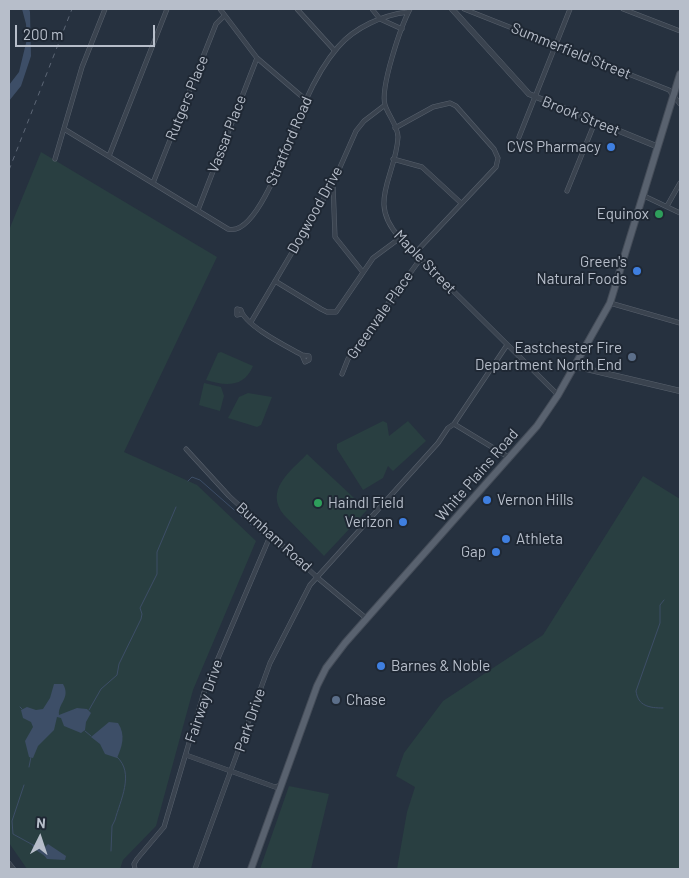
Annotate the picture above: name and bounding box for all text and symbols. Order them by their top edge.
scale bar [18,15,158,47]
street label: Summerfield Street [508,19,634,83]
text: 200 m [23,25,63,43]
street label: Rutgers Place [162,53,212,143]
street label: Brook Street [539,92,623,140]
street label: Vassar Place [204,93,250,175]
street label: Stratford Road [262,94,316,188]
place label: CVS Pharmacy [507,138,601,156]
marker: CVS Pharmacy [605,141,617,153]
street label: Dogwood Drive [284,163,346,257]
place label: Equinox [597,205,649,223]
marker: Equinox [653,208,665,220]
street label: Maple Street [390,226,460,298]
place label: Green's Natural Foods [537,253,627,288]
marker: Green's Natural Foods [631,265,643,277]
street label: Greenvale Place [343,268,417,362]
place label: Eastchester Fire Department North End [475,339,622,374]
marker: Eastchester Fire Department North End [626,351,638,363]
street label: White Plains Road [432,425,522,525]
place label: Vernon Hills [497,491,574,509]
place label: Haindl Field [328,494,404,512]
marker: Vernon Hills [481,494,493,506]
marker: Haindl Field [312,497,324,509]
street label: Burnham Road [233,498,315,576]
place label: Verizon [345,513,393,531]
marker: Verizon [397,516,409,528]
place label: Athleta [516,530,563,548]
marker: Athleta [500,533,512,545]
place label: Gap [461,543,486,561]
marker: Gap [490,546,502,558]
street label: Fairway Drive [181,657,227,745]
place label: Barnes & Noble [391,657,490,675]
marker: Barnes & Noble [375,660,387,672]
street label: Park Drive [231,686,269,754]
place label: Chase [346,691,386,709]
marker: Chase [330,694,342,706]
north arrow [15,813,65,863]
text: N [36,814,46,831]

